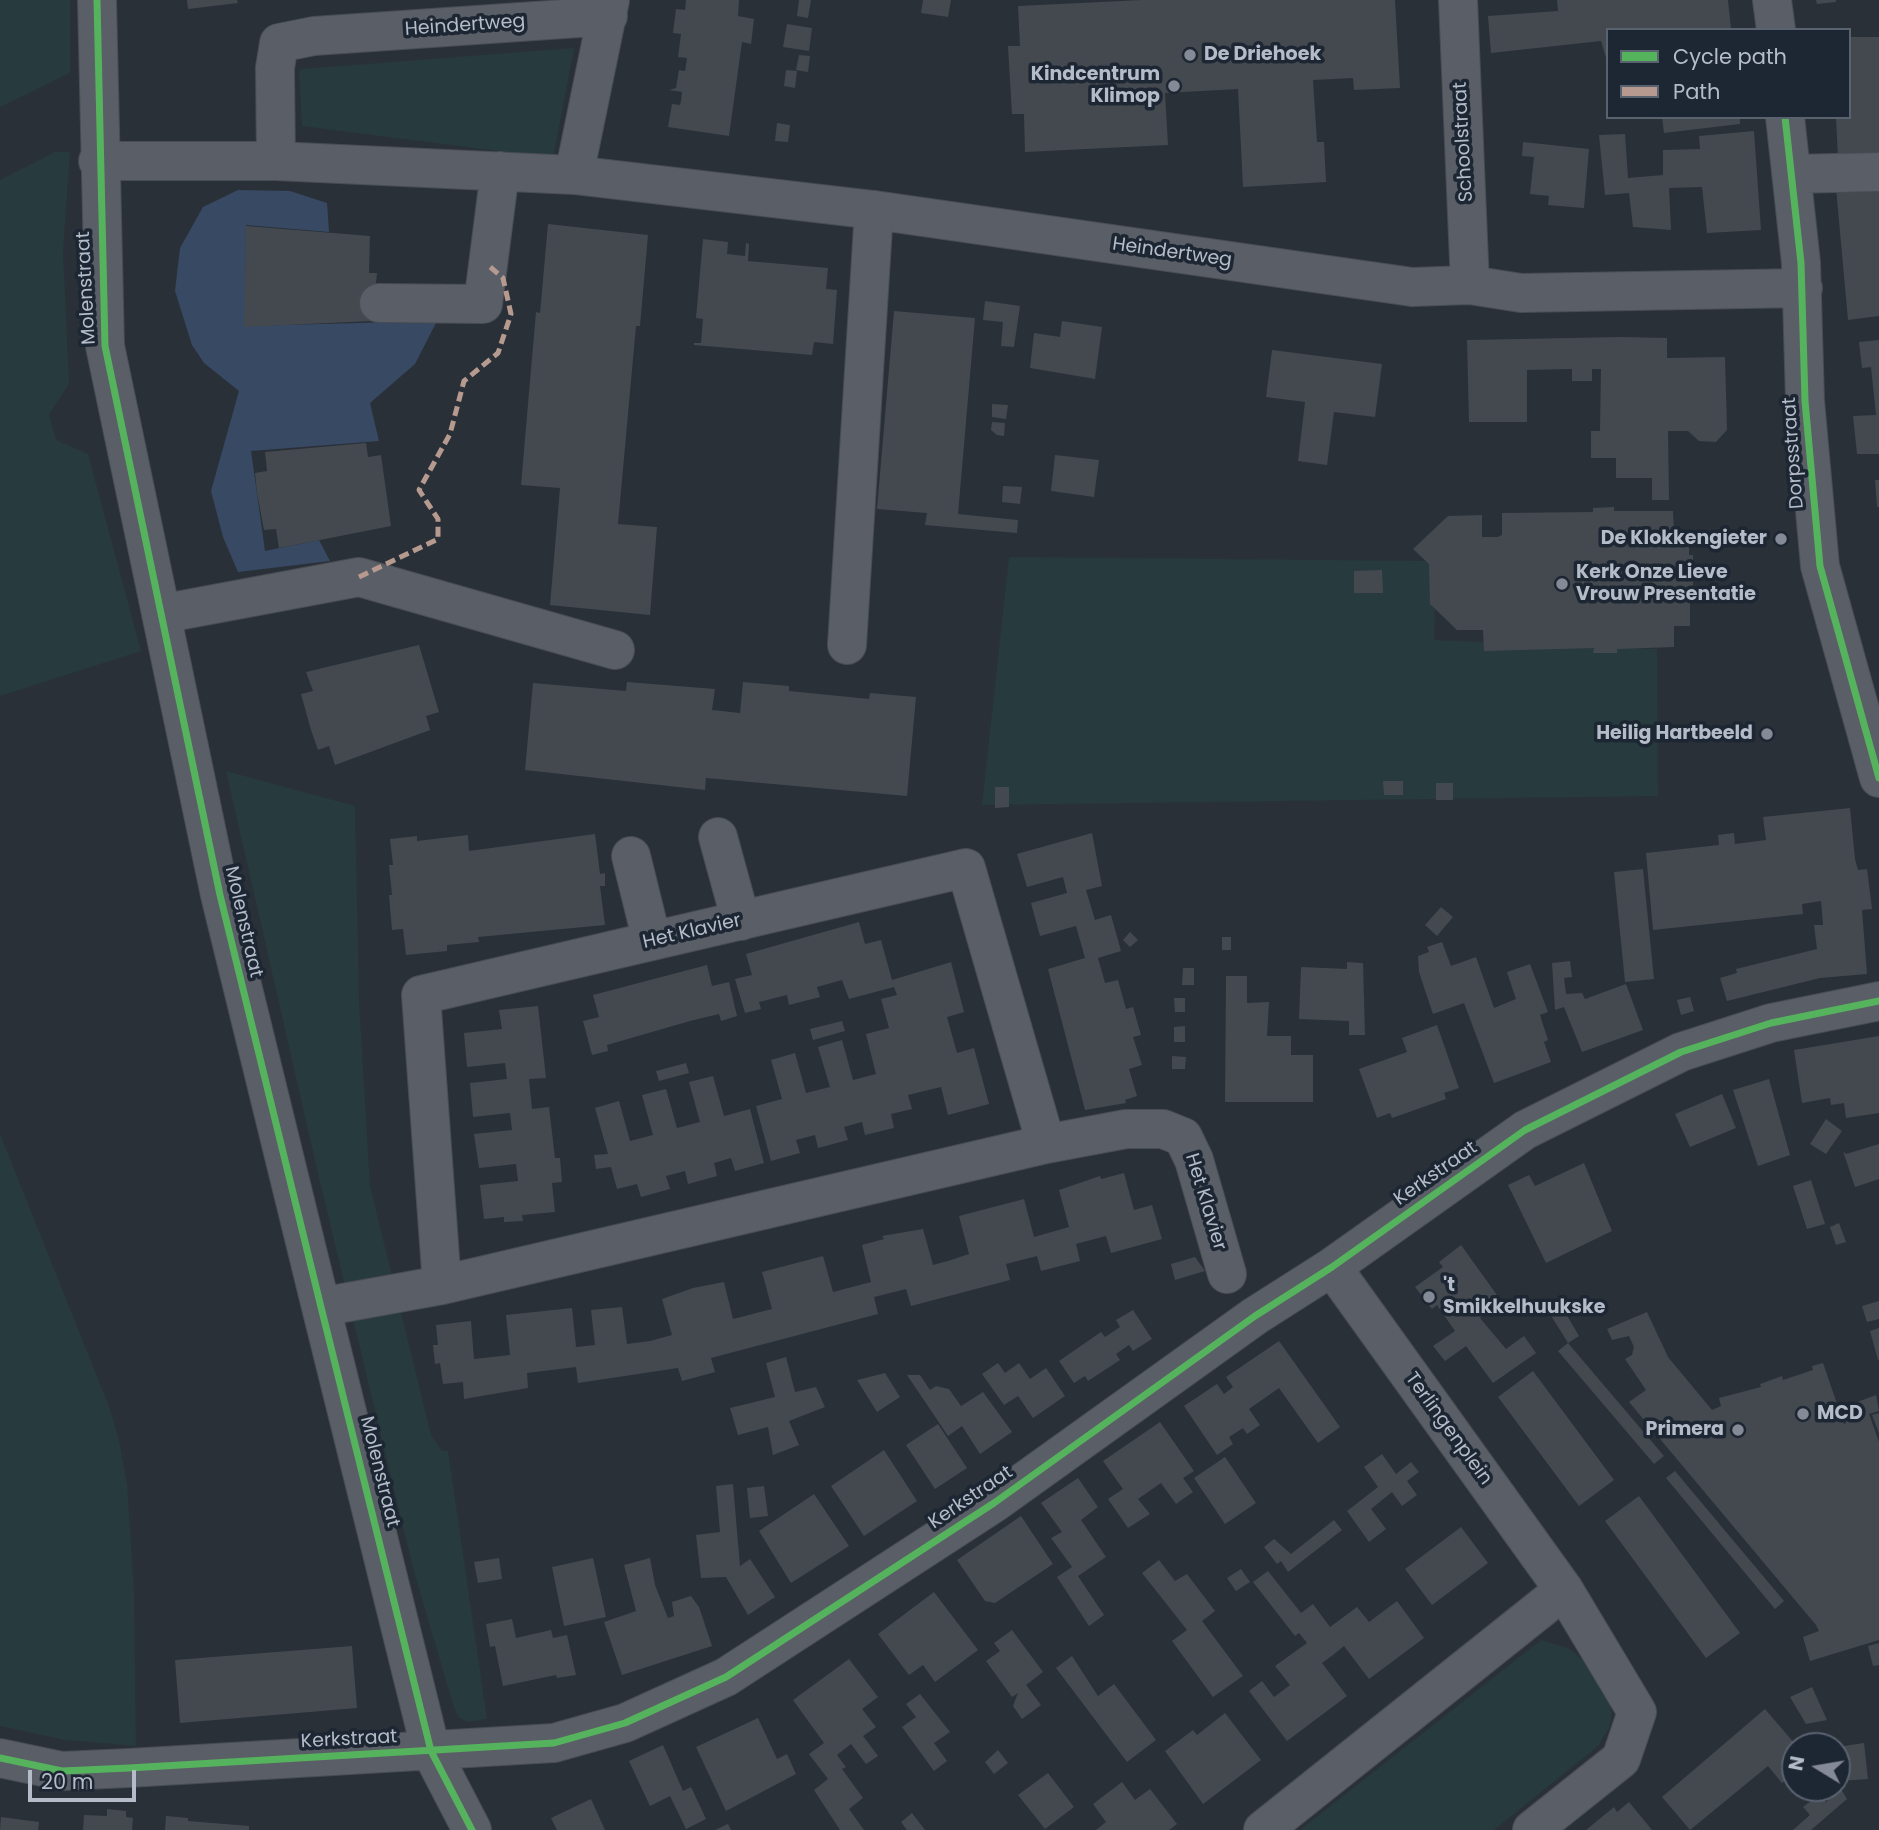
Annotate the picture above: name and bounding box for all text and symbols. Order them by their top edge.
street label: Heindertweg [404,10,526,42]
legend [1606,28,1851,119]
text: Cycle path [1673,42,1787,71]
place label: De Driehoek [1204,44,1321,66]
marker: De Driehoek [1182,47,1198,63]
place label: Kindcentrum Klimop [1031,64,1160,108]
text: Path [1673,77,1720,106]
marker: Kindcentrum Klimop [1166,78,1182,94]
street label: Schoolstraat [1449,81,1479,203]
street label: Molenstraat [73,231,101,345]
street label: Heindertweg [1111,233,1233,273]
street label: Dorpsstraat [1779,396,1809,510]
place label: De Klokkengieter [1601,528,1767,550]
marker: De Klokkengieter [1773,531,1789,547]
place label: Kerk Onze Lieve Vrouw Presentatie [1576,562,1756,606]
marker: Kerk Onze Lieve Vrouw Presentatie [1554,576,1570,592]
place label: Heilig Hartbeeld [1596,723,1753,745]
marker: Heilig Hartbeeld [1759,726,1775,742]
street label: Molenstraat [219,864,267,980]
street label: Het Klavier [641,910,743,954]
street label: Kerkstraat [1390,1137,1482,1211]
street label: Het Klavier [1179,1151,1231,1253]
place label: 't Smikkelhuukske [1443,1275,1605,1319]
marker: 't Smikkelhuukske [1421,1289,1437,1305]
street label: Terlingenplein [1400,1368,1496,1490]
place label: MCD [1817,1403,1863,1425]
marker: MCD [1795,1406,1811,1422]
street label: Molenstraat [354,1414,404,1530]
place label: Primera [1646,1419,1724,1441]
marker: Primera [1730,1422,1746,1438]
street label: Kerkstraat [925,1462,1017,1534]
street label: Kerkstraat [300,1726,398,1754]
north arrow [1781,1732,1851,1802]
text: N [1782,1754,1811,1773]
scale bar [32,1756,140,1800]
text: 20 m [41,1767,94,1796]

